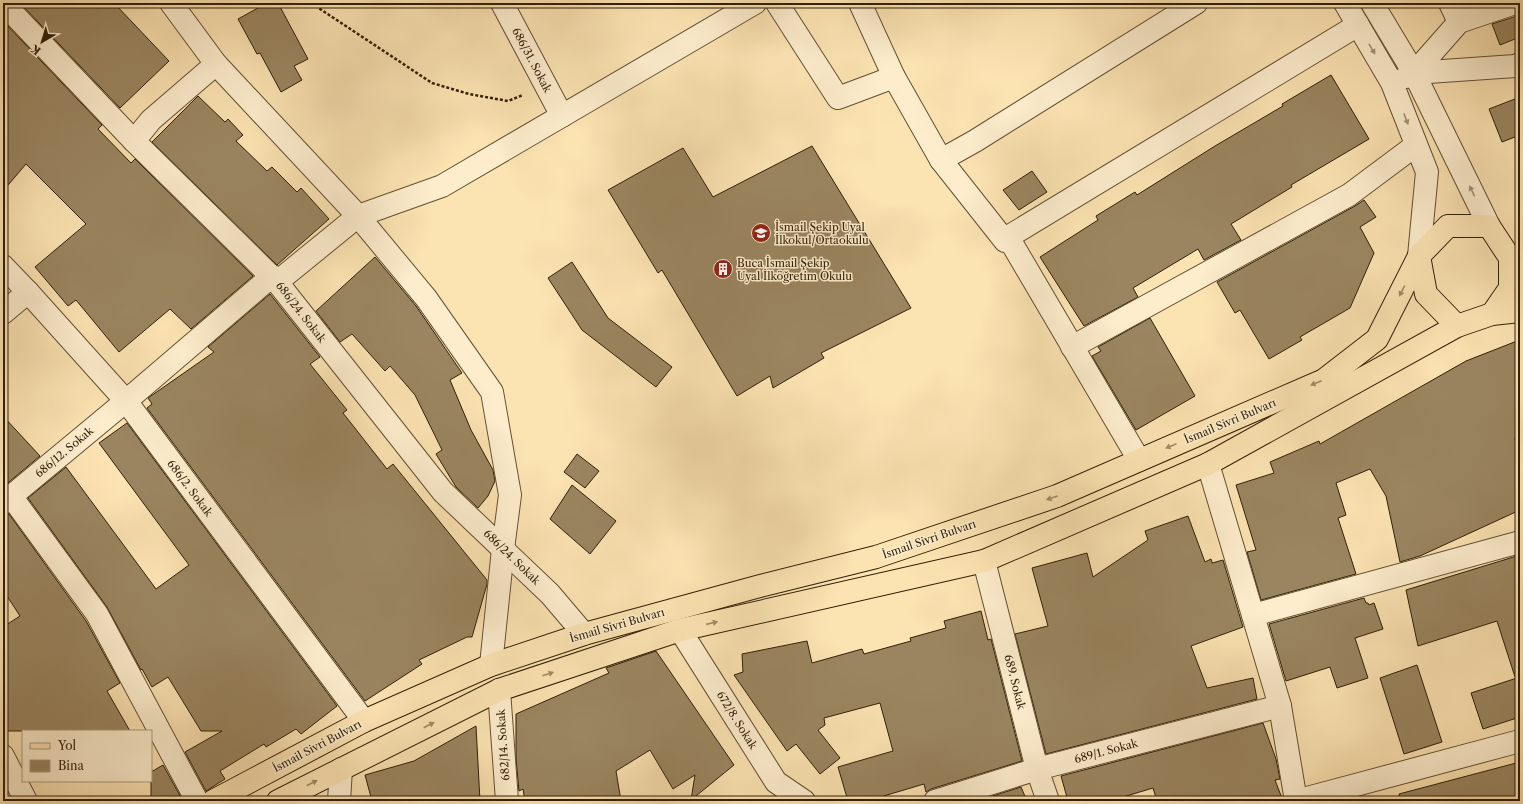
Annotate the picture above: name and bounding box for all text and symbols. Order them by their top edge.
north arrow [22,22,62,62]
street label: 686/31. Sokak [509,25,555,95]
text: K [27,41,44,58]
one-way arrow [1368,43,1375,55]
one-way arrow [1404,114,1410,126]
one-way arrow [1469,186,1475,197]
place label: İsmail Şekip Uyal İlkokul/Ortaokulu [775,219,869,247]
school or university icon: İsmail Şekip Uyal İlkokul/Ortaokulu [750,222,772,244]
place label: Buca İsmail Şekip Uyal İlköğretim Okulu [737,255,852,283]
building icon: Buca İsmail Şekip Uyal İlköğretim Okulu [712,258,734,280]
street label: 686/24. Sokak [273,279,330,346]
one-way arrow [1398,285,1405,296]
one-way arrow [1310,380,1322,387]
street label: İsmail Sivri Bulvarı [1182,394,1279,447]
street label: 686/12. Sokak [32,423,96,480]
one-way arrow [1165,443,1177,449]
street label: 686/2. Sokak [164,457,216,520]
one-way arrow [1045,495,1057,501]
street label: İsmail Sivri Bulvarı [880,515,978,562]
street label: 686/24. Sokak [481,526,544,588]
street label: İsmail Sivri Bulvarı [568,604,667,645]
one-way arrow [706,619,718,625]
street label: 689. Sokak [1001,653,1029,712]
one-way arrow [542,670,554,676]
street label: 672/8. Sokak [714,688,761,752]
street label: 682/14. Sokak [493,708,512,781]
street label: İsmail Sivri Bulvarı [270,716,364,775]
one-way arrow [423,722,434,728]
legend [22,730,152,782]
street label: 689/1. Sokak [1073,736,1140,766]
text: Yol [57,738,76,753]
text: Bina [58,758,85,773]
one-way arrow [307,780,318,786]

